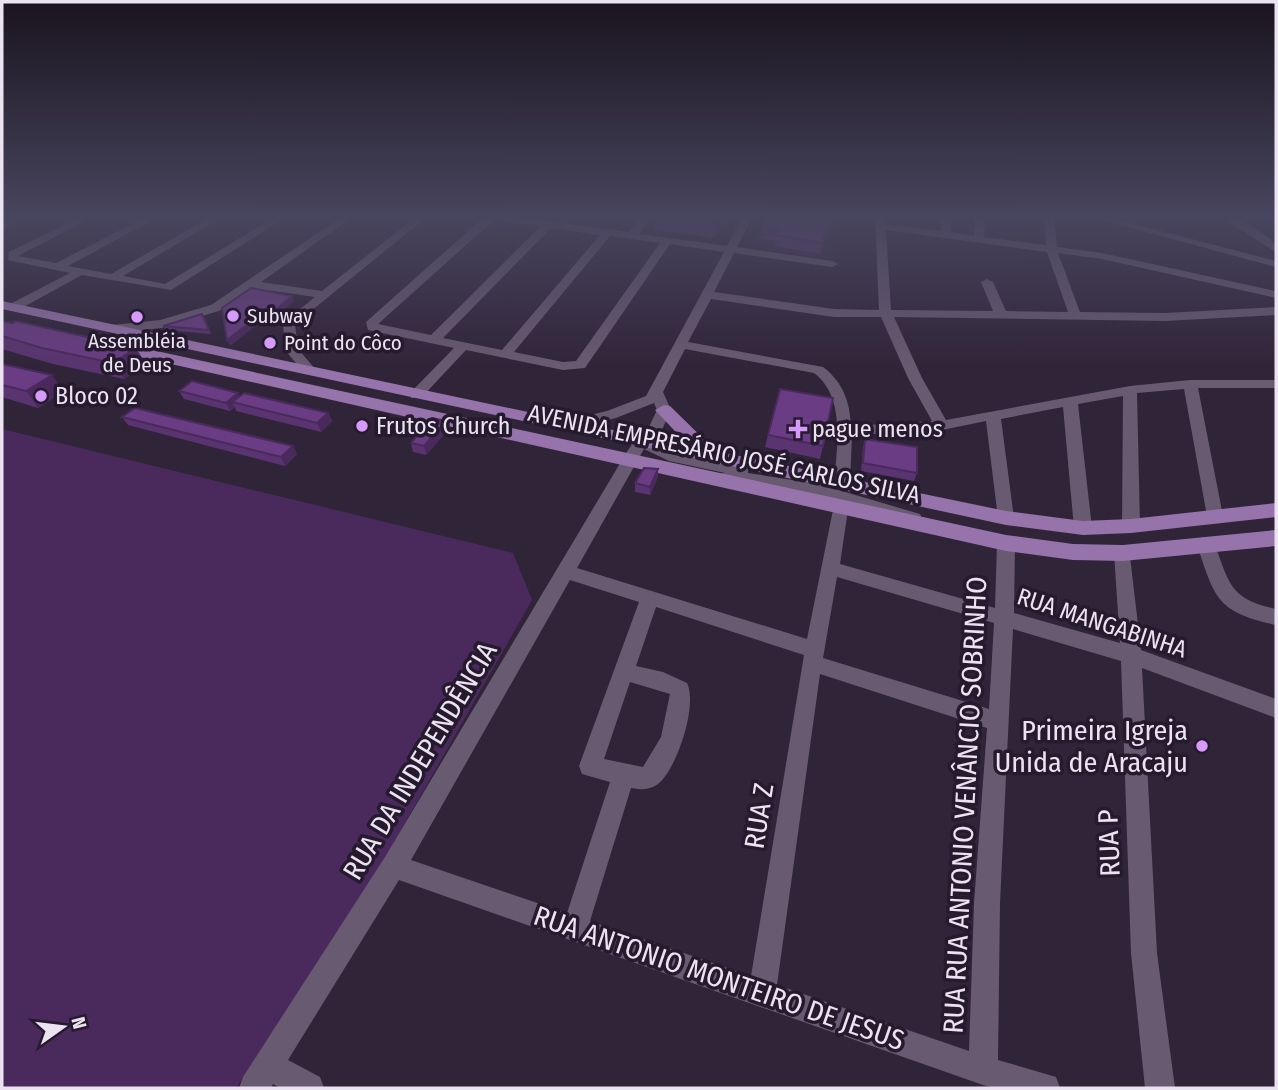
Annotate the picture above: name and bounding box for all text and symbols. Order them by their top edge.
place label: Subway [247,303,313,329]
marker: Subway [225,308,241,324]
marker: Assembléia de Deus [129,309,145,325]
place label: Assembléia de Deus [88,328,186,378]
place label: Point do Côco [284,330,402,356]
marker: Point do Côco [262,335,278,351]
place label: Bloco 02 [55,382,138,410]
marker: Bloco 02 [33,388,49,404]
street label: AVENIDA EMPRESÁRIO JOSÉ CARLOS SILVA [525,398,923,509]
place label: Frutos Church [376,412,510,440]
place label: pague menos [812,415,943,443]
marker: Frutos Church [354,418,370,434]
marker: pague menos [790,421,806,437]
street label: RUA RUA ANTONIO VENÂNCIO SOBRINHO [937,576,993,1034]
street label: RUA MANGABINHA [1014,582,1191,664]
street label: RUA DA INDEPENDÊNCIA [336,636,504,886]
place label: Primeira Igreja Unida de Aracaju [995,714,1188,779]
marker: Primeira Igreja Unida de Aracaju [1194,738,1210,754]
street label: RUA Z [738,781,780,851]
street label: RUA P [1091,809,1127,877]
street label: RUA ANTONIO MONTEIRO DE JESUS [529,899,909,1057]
north arrow [28,992,98,1062]
text: N [66,1015,92,1031]

